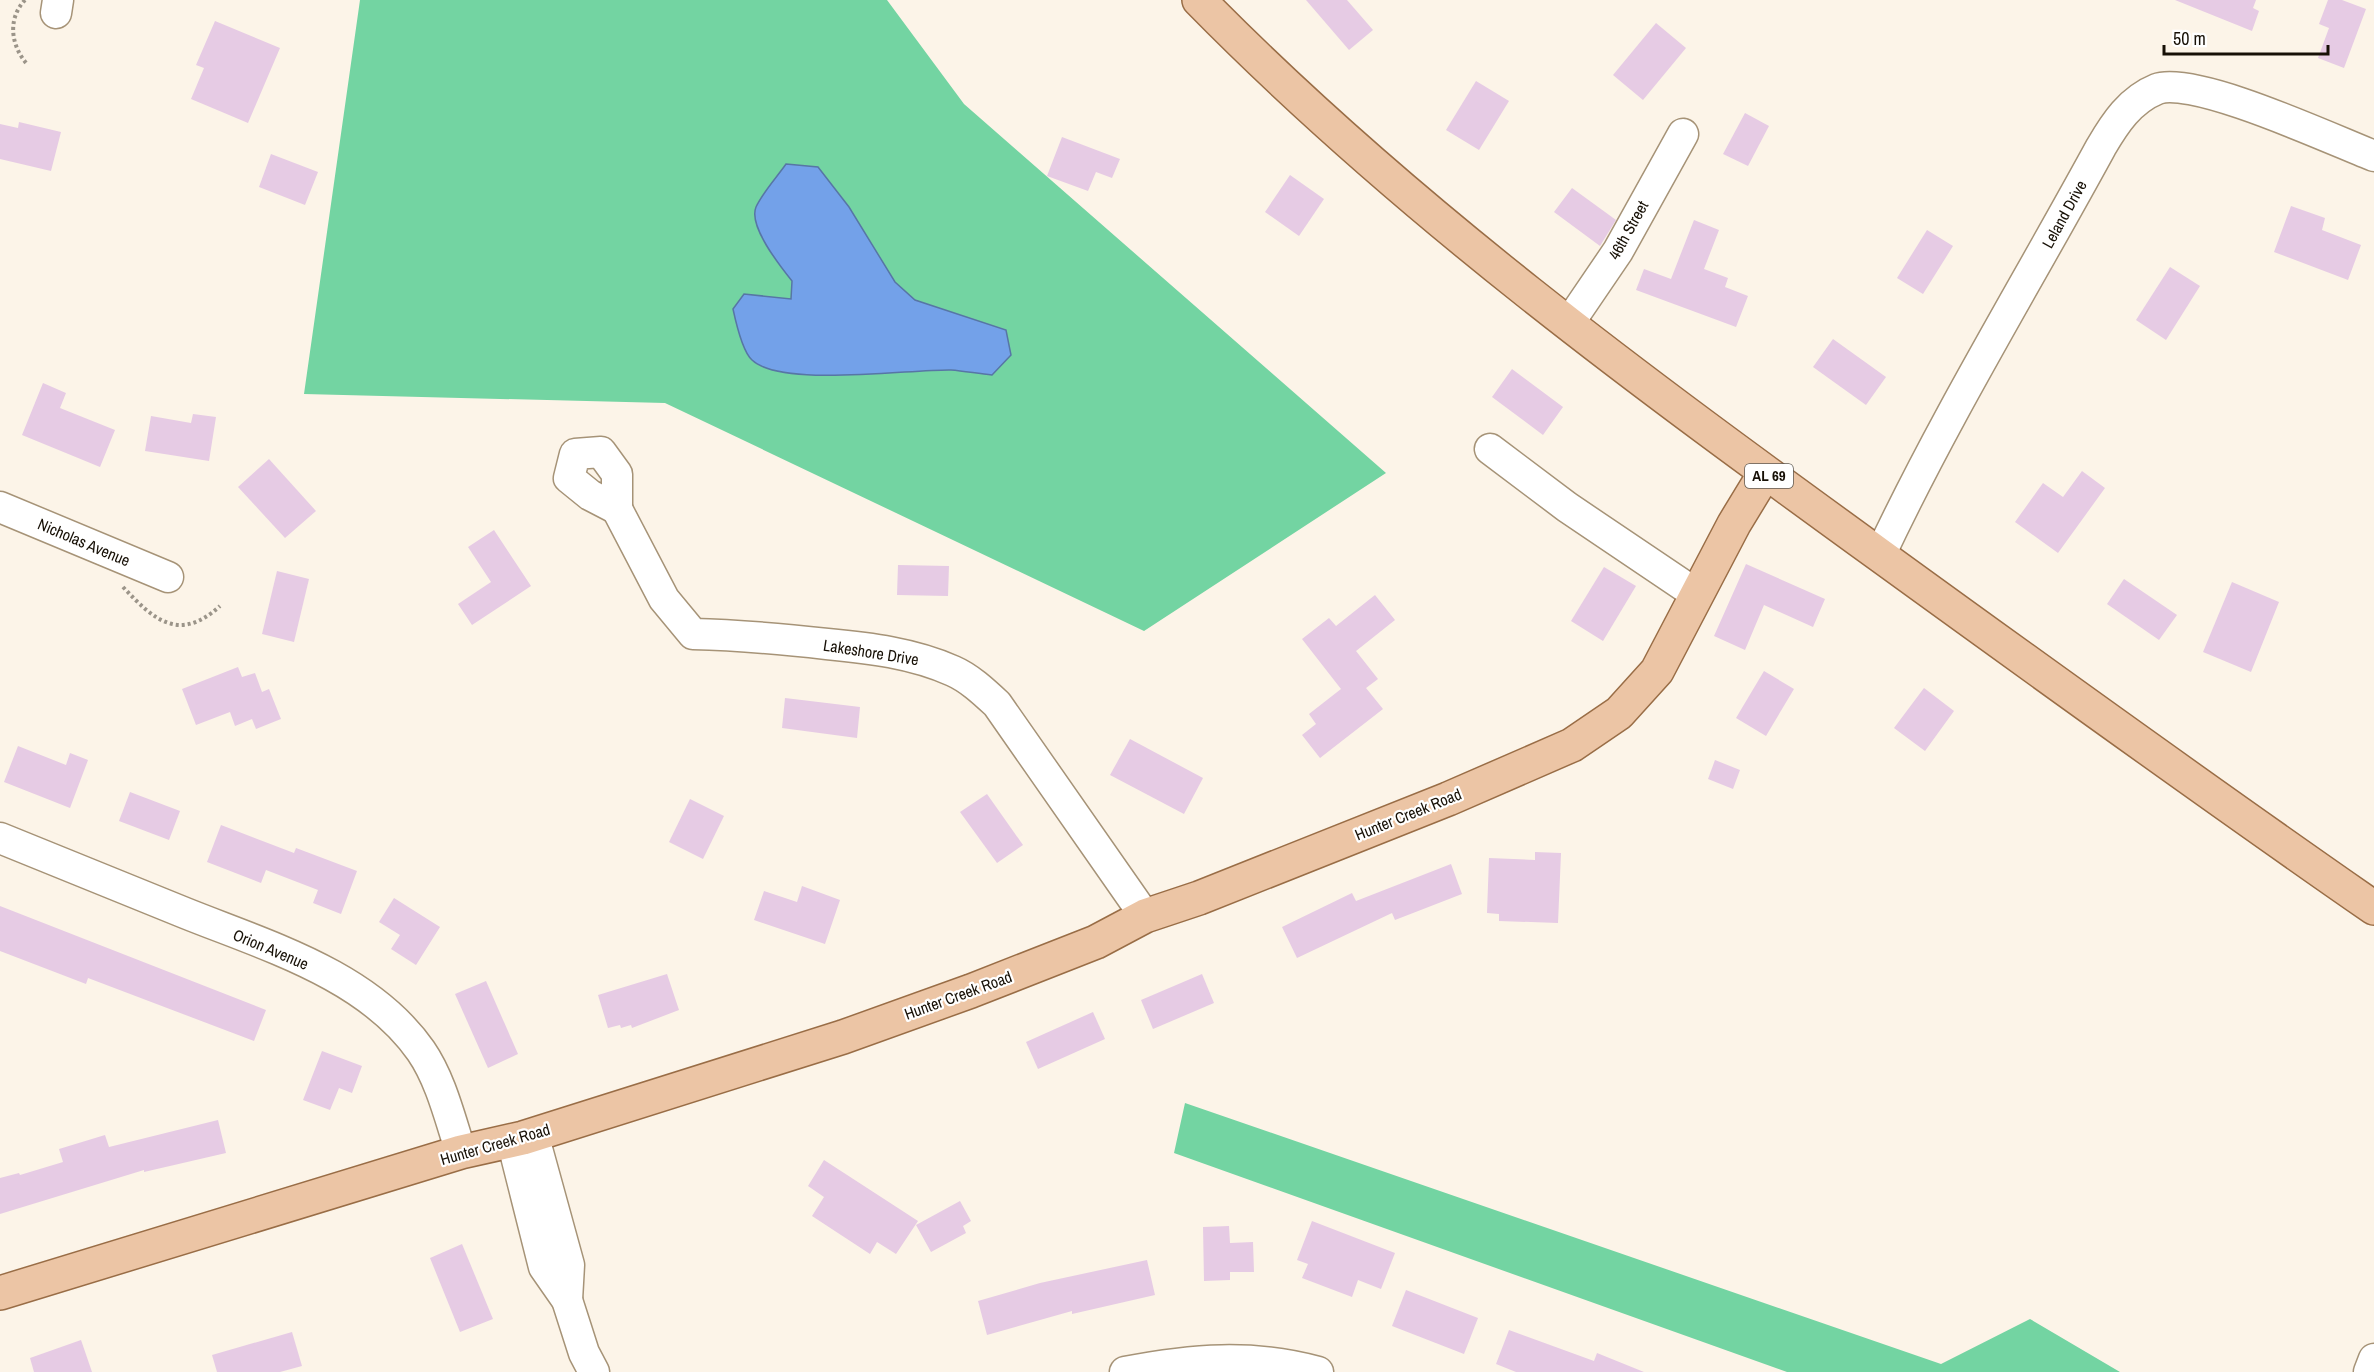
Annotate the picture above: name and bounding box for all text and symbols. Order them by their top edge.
scale bar [2164,18,2328,56]
text: 50 m [2173,26,2206,51]
street label: Leland Drive [2036,176,2092,252]
street label: 46th Street [1603,196,1653,263]
road number: AL 69 [1745,464,1793,488]
street label: Nicholas Avenue [34,513,134,571]
street label: Lakeshore Drive [822,634,920,670]
street label: Hunter Creek Road [1351,783,1465,845]
street label: Orion Avenue [230,923,312,975]
street label: Hunter Creek Road [901,965,1015,1025]
street label: Hunter Creek Road [438,1118,552,1170]

